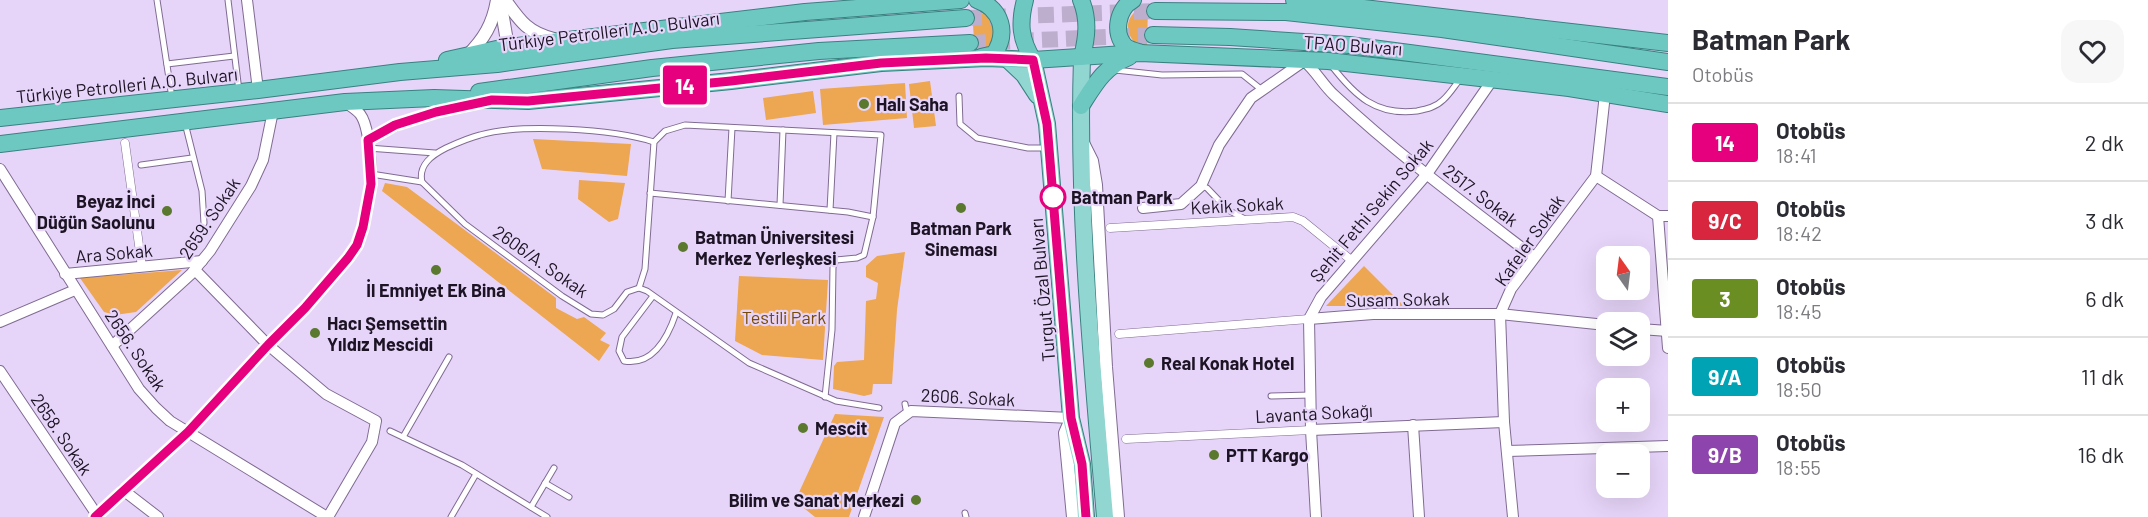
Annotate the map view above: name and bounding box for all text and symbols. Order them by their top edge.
street label: Türkiye Petrolleri A.O. Bulvarı [497,7,721,55]
button: heart [2061,20,2124,83]
text: Batman Park [1692,22,1850,56]
street label: TPAO Bulvarı [1303,31,1403,59]
street label: Türkiye Petrolleri A.O. Bulvarı [15,62,239,108]
text: Otobüs [1692,62,1754,86]
line badge: 14 [658,66,712,104]
text: 14 [675,73,695,98]
place label: Halı Saha [876,93,949,115]
marker: Halı Saha [857,97,871,111]
text: Otobüs [1776,117,1846,143]
text: 2 dk [2085,129,2124,155]
text: 14 [1715,130,1735,155]
street label: Şehit Fethi Sekin Sokak [1305,134,1437,286]
text: 18:41 [1776,143,1816,167]
street label: 2517. Sokak [1439,159,1523,231]
street label: 2659. Sokak [174,173,244,263]
marker: Batman Park [1040,184,1066,210]
place label: Batman Park [1071,186,1173,208]
place label: Beyaz İnci Düğün Saolunu [37,190,155,233]
street label: Kafeler Sokak [1489,190,1569,290]
street label: Kekik Sokak [1190,192,1284,218]
text: Otobüs [1776,195,1846,221]
marker: Batman Park Sineması [954,201,968,215]
marker: Beyaz İnci Düğün Saolunu [160,204,174,218]
text: 3 dk [2085,207,2124,233]
text: 9/C [1708,208,1742,233]
place label: Batman Park Sineması [910,217,1012,260]
street label: Turgut Özal Bulvarı [1025,217,1059,363]
street label: 2606/A. Sokak [489,220,593,302]
text: 18:42 [1776,221,1822,245]
place label: Batman Üniversitesi Merkez Yerleşkesi [695,226,854,269]
street label: Ara Sokak [74,239,154,267]
marker: Batman Üniversitesi Merkez Yerleşkesi [676,240,690,254]
north arrow [1596,246,1650,300]
map controls [1596,246,1650,498]
marker: İl Emniyet Ek Bina [429,263,443,277]
text: Otobüs [1776,273,1846,299]
place label: İl Emniyet Ek Bina [366,279,506,301]
text: 6 dk [2085,285,2124,311]
text: 3 [1719,286,1731,311]
street label: Susam Sokak [1346,287,1450,311]
text: 18:45 [1776,299,1822,323]
street label: 2656. Sokak [101,305,171,395]
park label: Testili Park [742,306,826,328]
place label: Hacı Şemsettin Yıldız Mescidi [327,312,447,355]
button: layers [1596,312,1650,366]
marker: Hacı Şemsettin Yıldız Mescidi [308,326,322,340]
text: Otobüs [1776,351,1846,377]
place label: Real Konak Hotel [1161,352,1294,374]
marker: Real Konak Hotel [1142,356,1156,370]
text: 11 dk [2081,363,2124,389]
text: 9/A [1708,364,1742,389]
text: 18:50 [1776,377,1822,401]
button: + [1596,378,1650,432]
street label: 2606. Sokak [920,384,1016,410]
street label: 2658. Sokak [27,389,97,479]
street label: Lavanta Sokağı [1255,399,1373,427]
place label: Mescit [815,417,868,439]
marker: Mescit [796,421,810,435]
text: Otobüs [1776,429,1846,455]
text: 16 dk [2078,441,2124,467]
text: 9/B [1708,442,1742,467]
place label: PTT Kargo [1226,444,1309,466]
button: − [1596,444,1650,498]
marker: PTT Kargo [1207,448,1221,462]
text: 18:55 [1776,455,1821,479]
place label: Bilim ve Sanat Merkezi [729,489,904,511]
marker: Bilim ve Sanat Merkezi [909,493,923,507]

